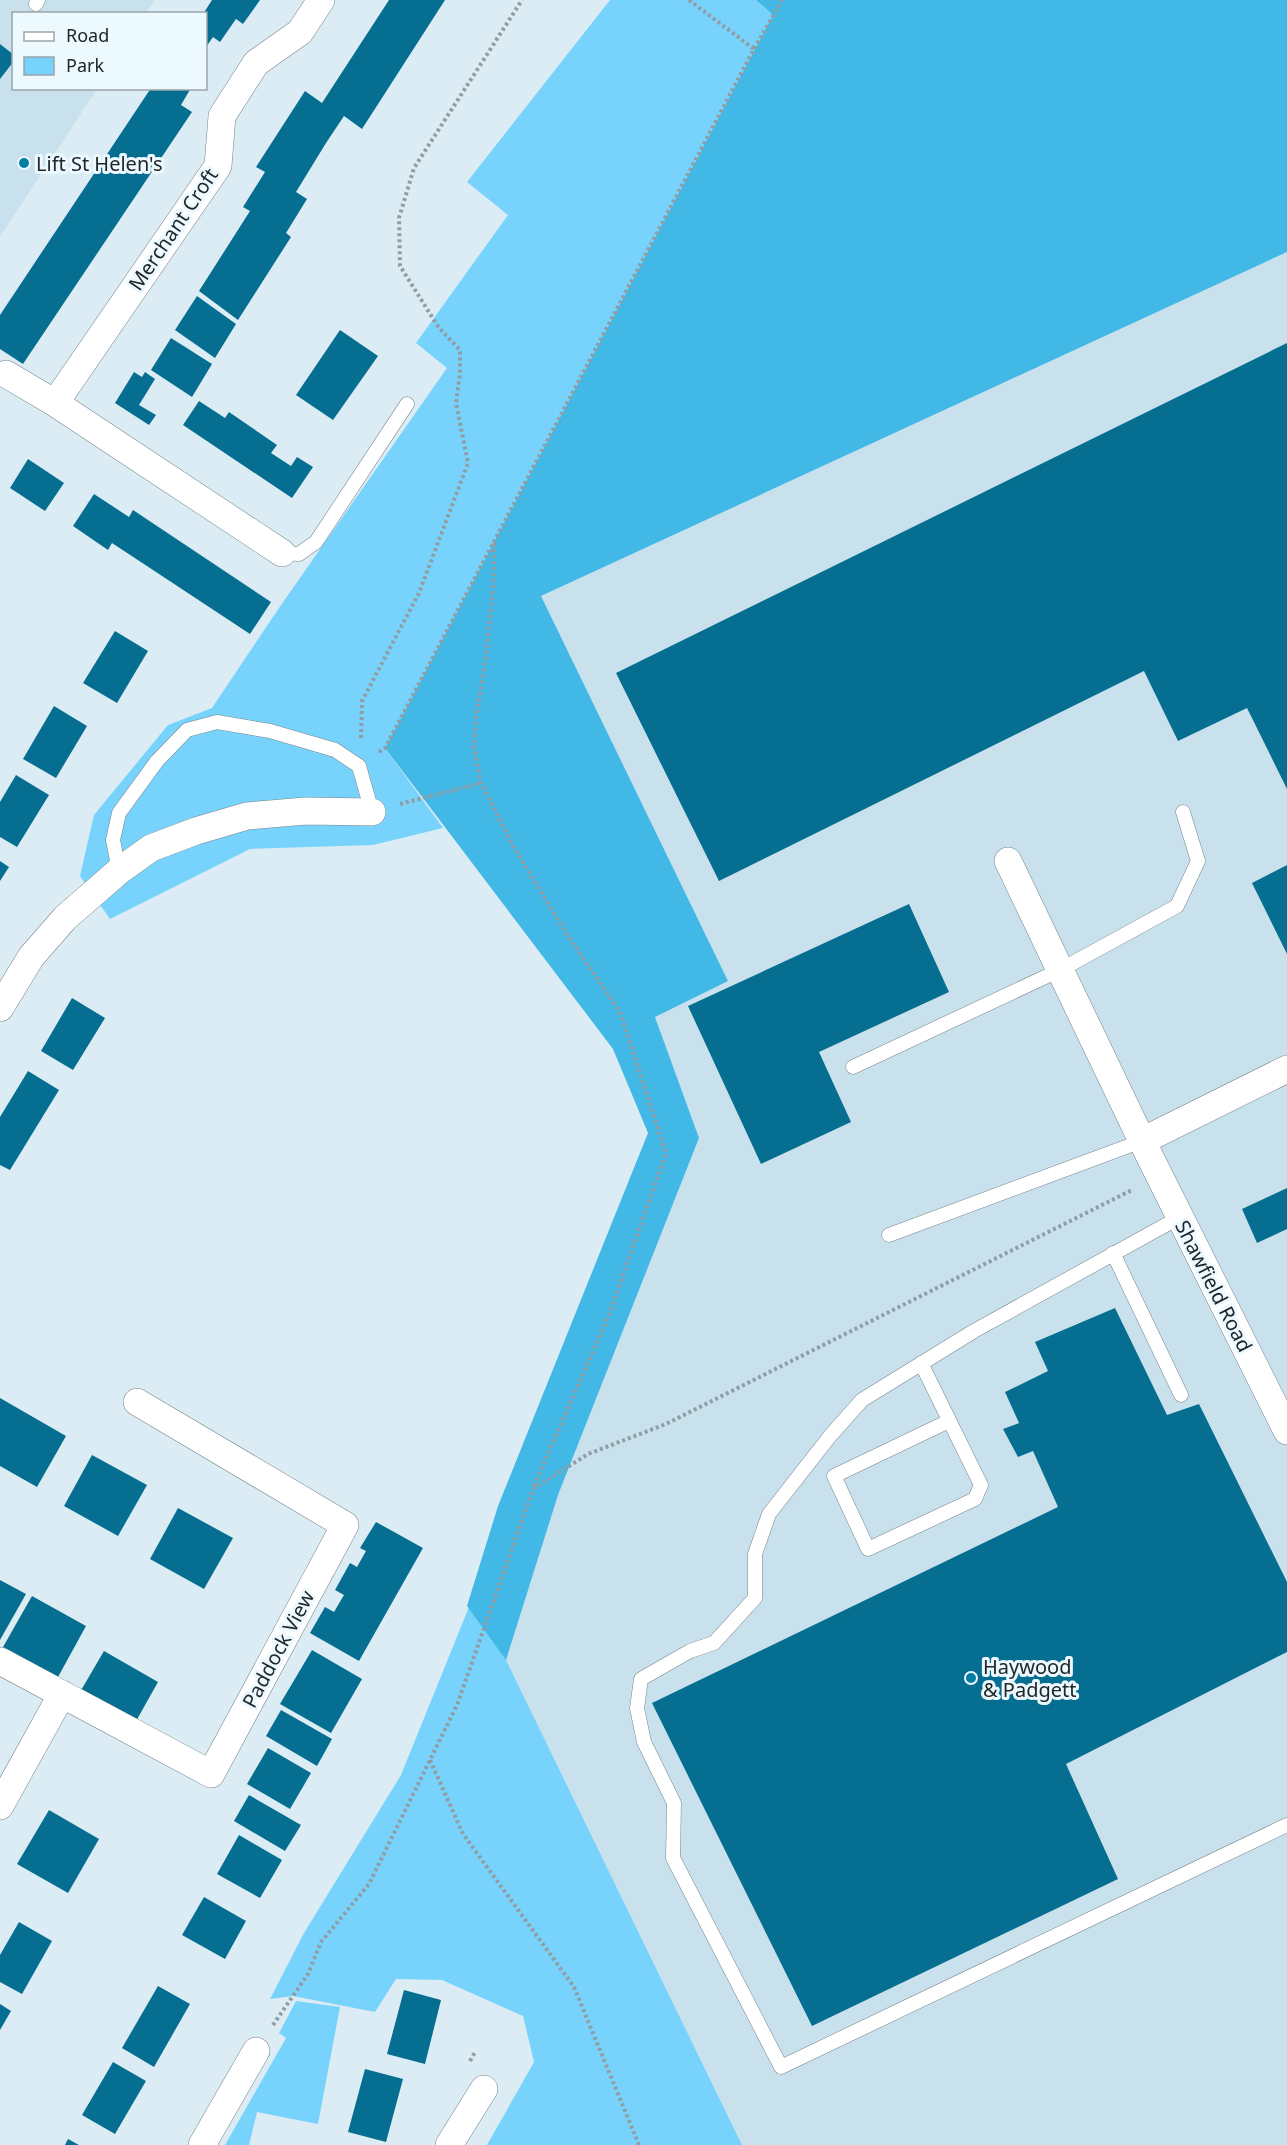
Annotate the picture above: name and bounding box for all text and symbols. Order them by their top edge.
legend [12,12,207,90]
text: Road [66,23,109,47]
text: Park [66,53,104,77]
place label: Lift St Helen's [36,150,163,177]
marker: Lift St Helen's [17,156,31,170]
street label: Merchant Croft [122,163,224,295]
street label: Shawfield Road [1169,1216,1259,1356]
street label: Paddock View [236,1585,320,1712]
place label: Haywood & Padgett [983,1653,1076,1703]
marker: Haywood & Padgett [964,1671,978,1685]

